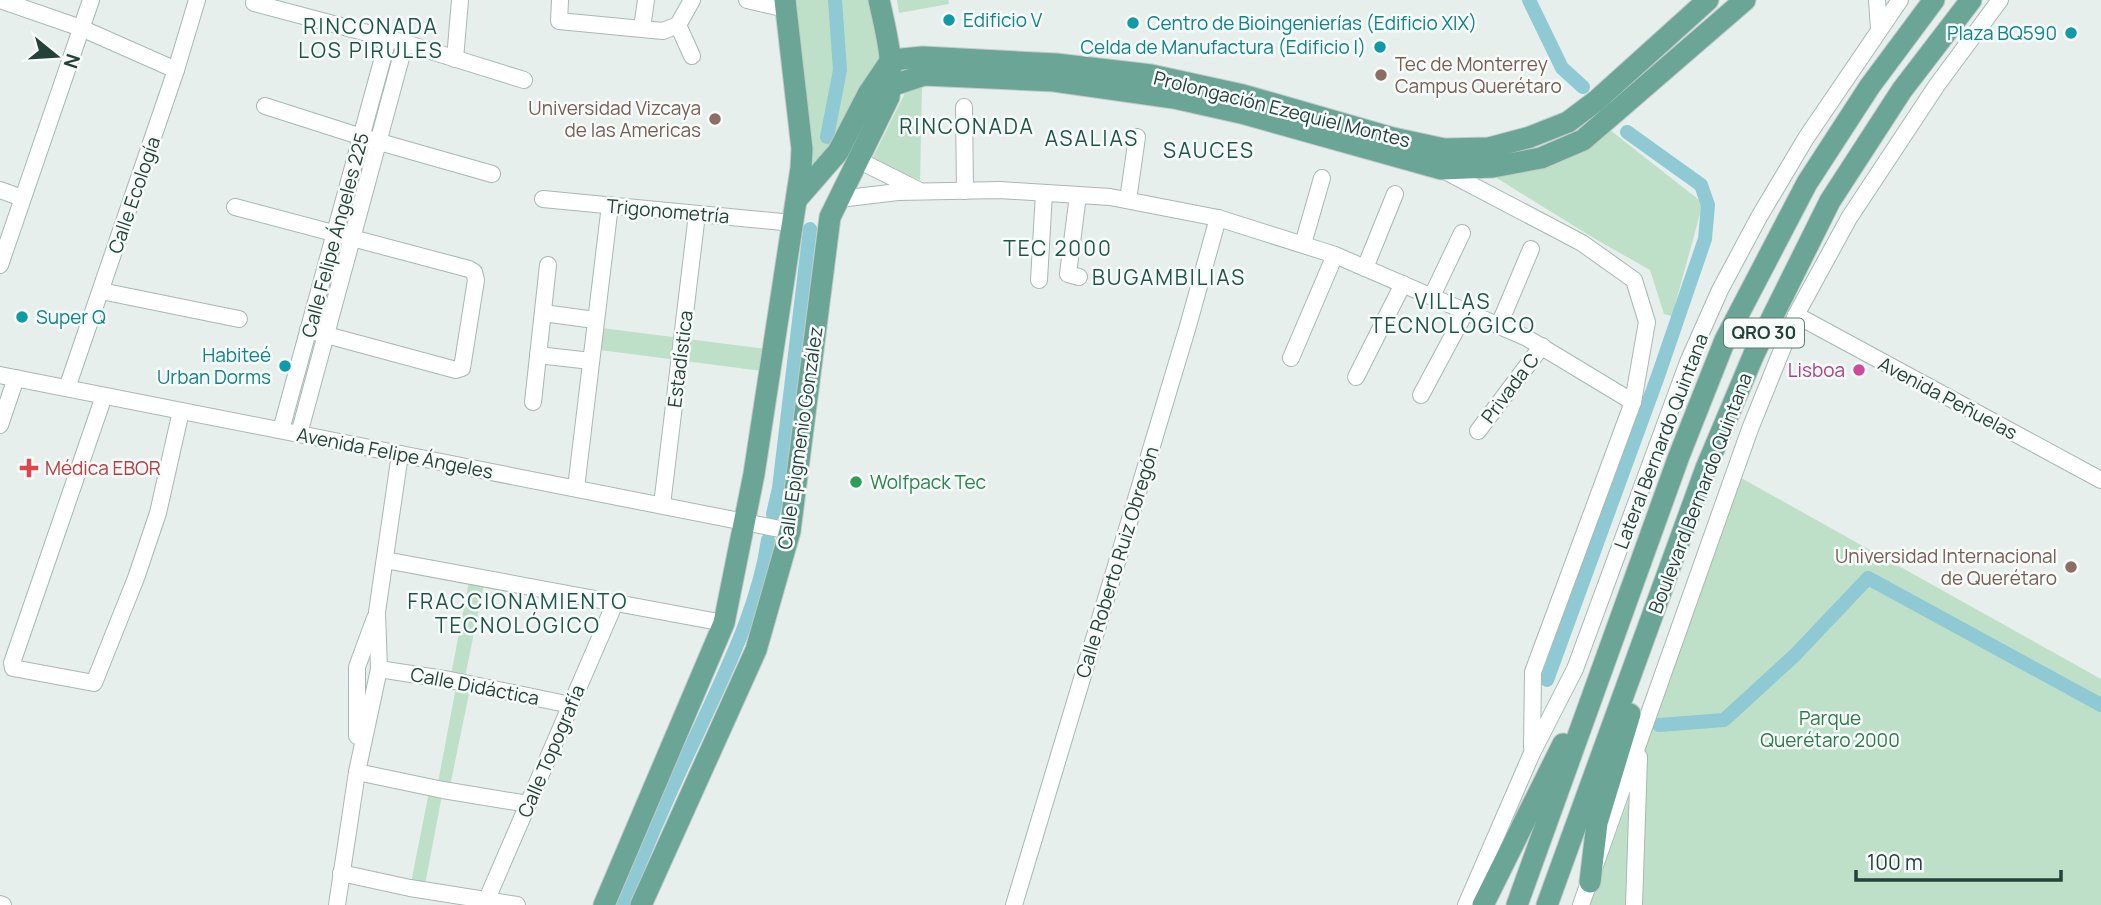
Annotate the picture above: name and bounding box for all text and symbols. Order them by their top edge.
place label: Edificio V [963,7,1043,33]
place label: Centro de Bioingenierías (Edificio XIX) [1147,10,1477,36]
district label: RINCONADA LOS PIRULES [298,12,444,64]
marker: Edificio V [941,12,957,28]
marker: Centro de Bioingenierías (Edificio XIX) [1125,15,1141,31]
place label: Plaza BQ590 [1947,20,2057,46]
north arrow [21,21,91,91]
marker: Plaza BQ590 [2063,25,2079,41]
place label: Celda de Manufactura (Edificio I) [1080,34,1366,60]
marker: Celda de Manufactura (Edificio I) [1372,39,1388,55]
text: N [58,51,87,72]
place label: Tec de Monterrey Campus Querétaro [1395,51,1562,99]
street label: Prolongación Ezequiel Montes [1151,65,1413,153]
marker: Tec de Monterrey Campus Querétaro [1373,67,1389,83]
place label: Universidad Vizcaya de las Americas [528,95,701,143]
marker: Universidad Vizcaya de las Americas [707,111,723,127]
district label: RINCONADA [899,112,1035,140]
district label: ASALIAS [1045,124,1139,152]
street label: Calle Felipe Ángeles 225 [295,130,375,340]
street label: Calle Ecología [102,133,166,257]
district label: SAUCES [1163,136,1255,164]
street label: Trigonometría [605,193,731,229]
district label: TEC 2000 [1003,234,1113,262]
district label: BUGAMBILIAS [1092,263,1246,291]
district label: VILLAS TECNOLÓGICO [1370,287,1536,339]
place label: Super Q [36,304,106,330]
marker: Super Q [14,309,30,325]
street label: Estadística [661,309,699,409]
road number: QRO 30 [1724,318,1804,348]
street label: Calle Epigmenio González [771,325,829,551]
street label: Lateral Bernardo Quintana [1608,329,1714,553]
place label: Habiteé Urban Dorms [157,342,271,390]
street label: Privada C [1475,348,1545,428]
street label: Avenida Peñuelas [1874,350,2022,446]
place label: Lisboa [1788,357,1845,383]
marker: Habiteé Urban Dorms [277,358,293,374]
marker: Lisboa [1851,362,1867,378]
street label: Boulevard Bernardo Quintana [1642,369,1758,617]
street label: Avenida Felipe Ángeles [295,421,495,485]
street label: Calle Roberto Ruiz Obregón [1069,443,1165,681]
place label: Médica EBOR [45,455,161,481]
marker: Médica EBOR [19,458,39,478]
place label: Wolfpack Tec [870,469,986,495]
marker: Wolfpack Tec [848,474,864,490]
place label: Universidad Internacional de Querétaro [1835,543,2057,591]
marker: Universidad Internacional de Querétaro [2063,559,2079,575]
district label: FRACCIONAMIENTO TECNOLÓGICO [407,587,629,639]
street label: Calle Didáctica [408,661,542,711]
street label: Calle Topografía [511,681,591,821]
park label: Parque Querétaro 2000 [1760,705,1900,753]
scale bar [1856,838,2061,882]
text: 100 m [1867,848,1923,876]

